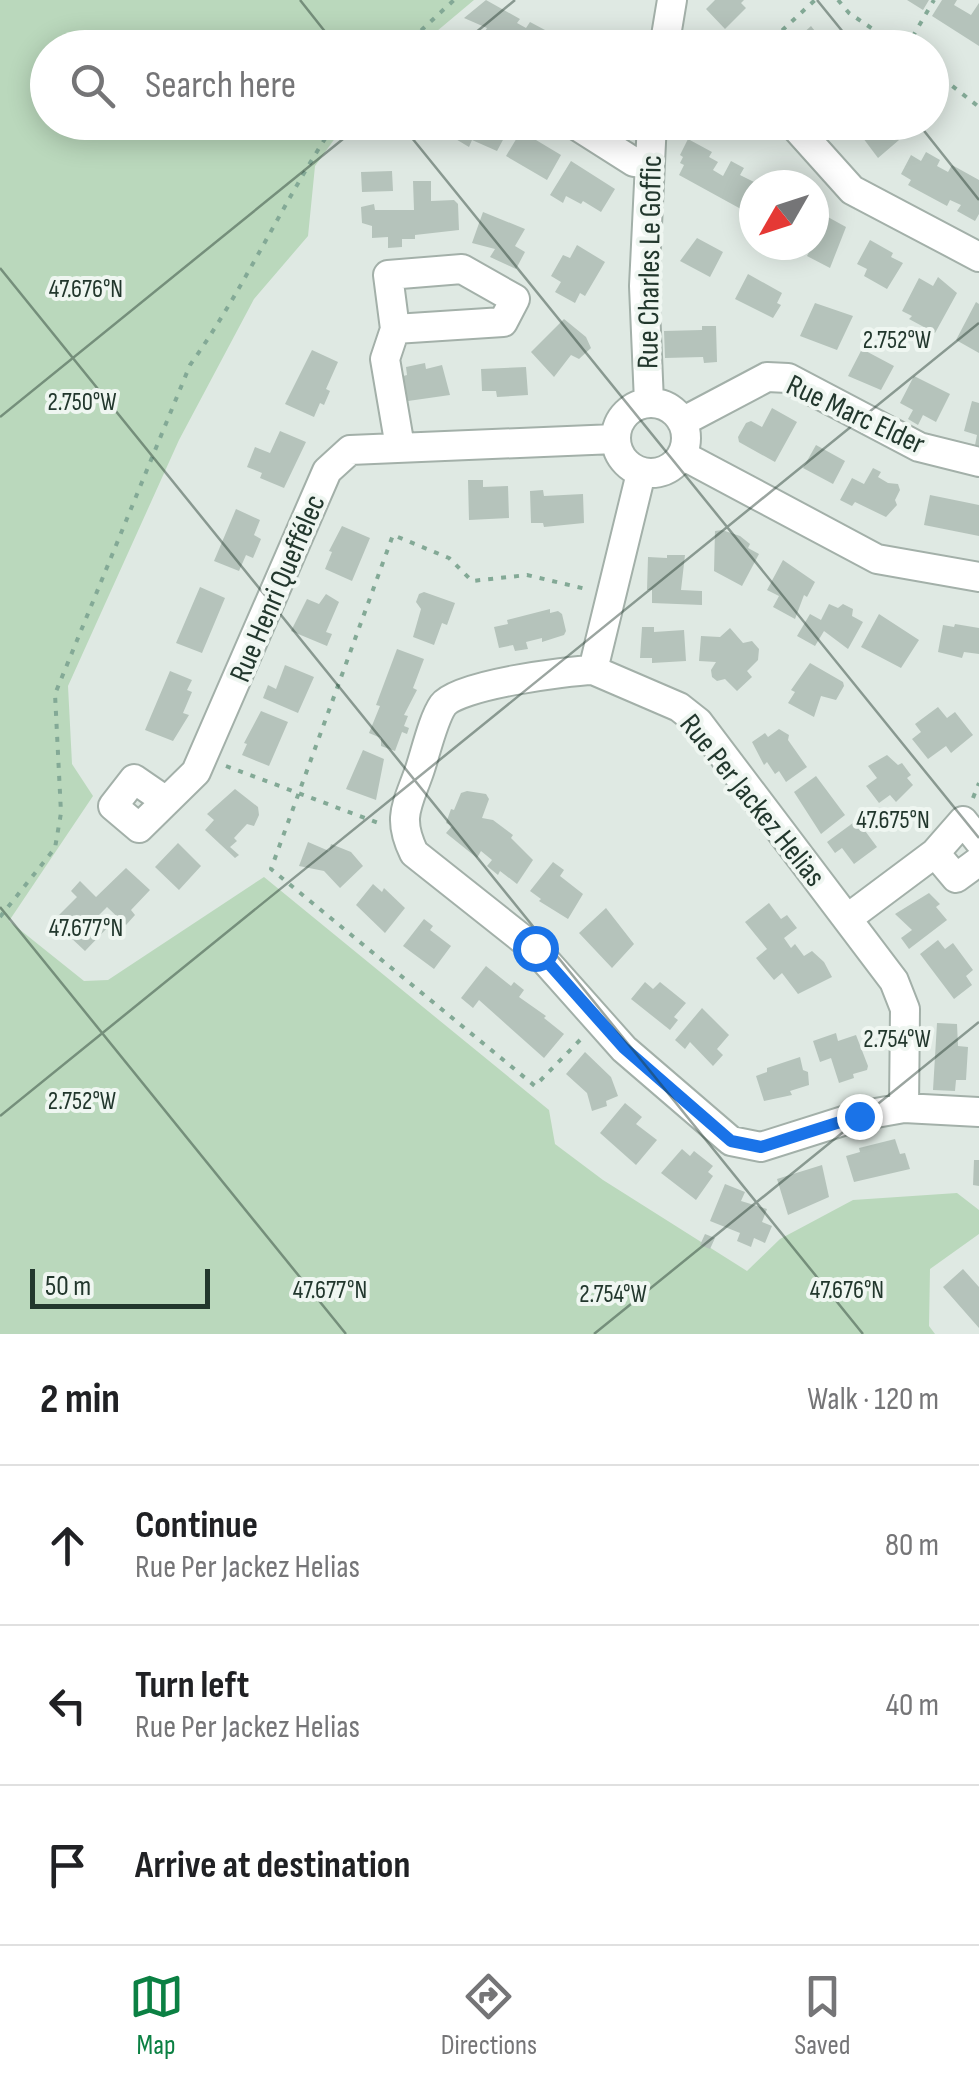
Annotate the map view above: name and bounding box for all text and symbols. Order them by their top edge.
search box [30,30,949,140]
icon: search [65,58,120,113]
text: Search here [145,63,296,108]
street label: Rue Charles Le Goffic [630,155,670,369]
north arrow [739,170,829,260]
text: 47.676°N [49,274,123,305]
text: 2.752°W [863,325,931,356]
street label: Rue Marc Elder [781,367,931,463]
text: 2.750°W [47,387,117,418]
street label: Rue Henri Queffélec [222,489,334,687]
street label: Rue Per Jackez Helias [672,707,833,894]
text: 47.675°N [856,805,930,836]
text: 47.677°N [49,913,123,944]
route start [513,926,559,972]
text: 2.754°W [863,1024,931,1055]
text: 2.752°W [48,1086,116,1117]
route end [837,1094,883,1140]
scale bar [30,1264,210,1308]
text: 50 m [45,1270,91,1303]
text: 47.677°N [293,1275,367,1306]
text: 47.676°N [810,1275,884,1306]
text: 2.754°W [579,1279,647,1310]
text: 2 min [40,1374,120,1425]
text: Walk · 120 m [807,1380,939,1419]
text: Continue [135,1503,258,1548]
icon: ahead [40,1518,95,1573]
text: 80 m [885,1526,939,1565]
text: Rue Per Jackez Helias [135,1548,360,1587]
text: Turn left [135,1663,249,1708]
icon: left [40,1678,95,1733]
text: 40 m [886,1686,939,1725]
text: Rue Per Jackez Helias [135,1708,360,1747]
icon: arrive [40,1838,95,1893]
text: Arrive at destination [135,1843,410,1888]
tab: Map [129,1969,184,2062]
tab: Directions [441,1969,537,2062]
tab: Saved [794,1969,850,2062]

